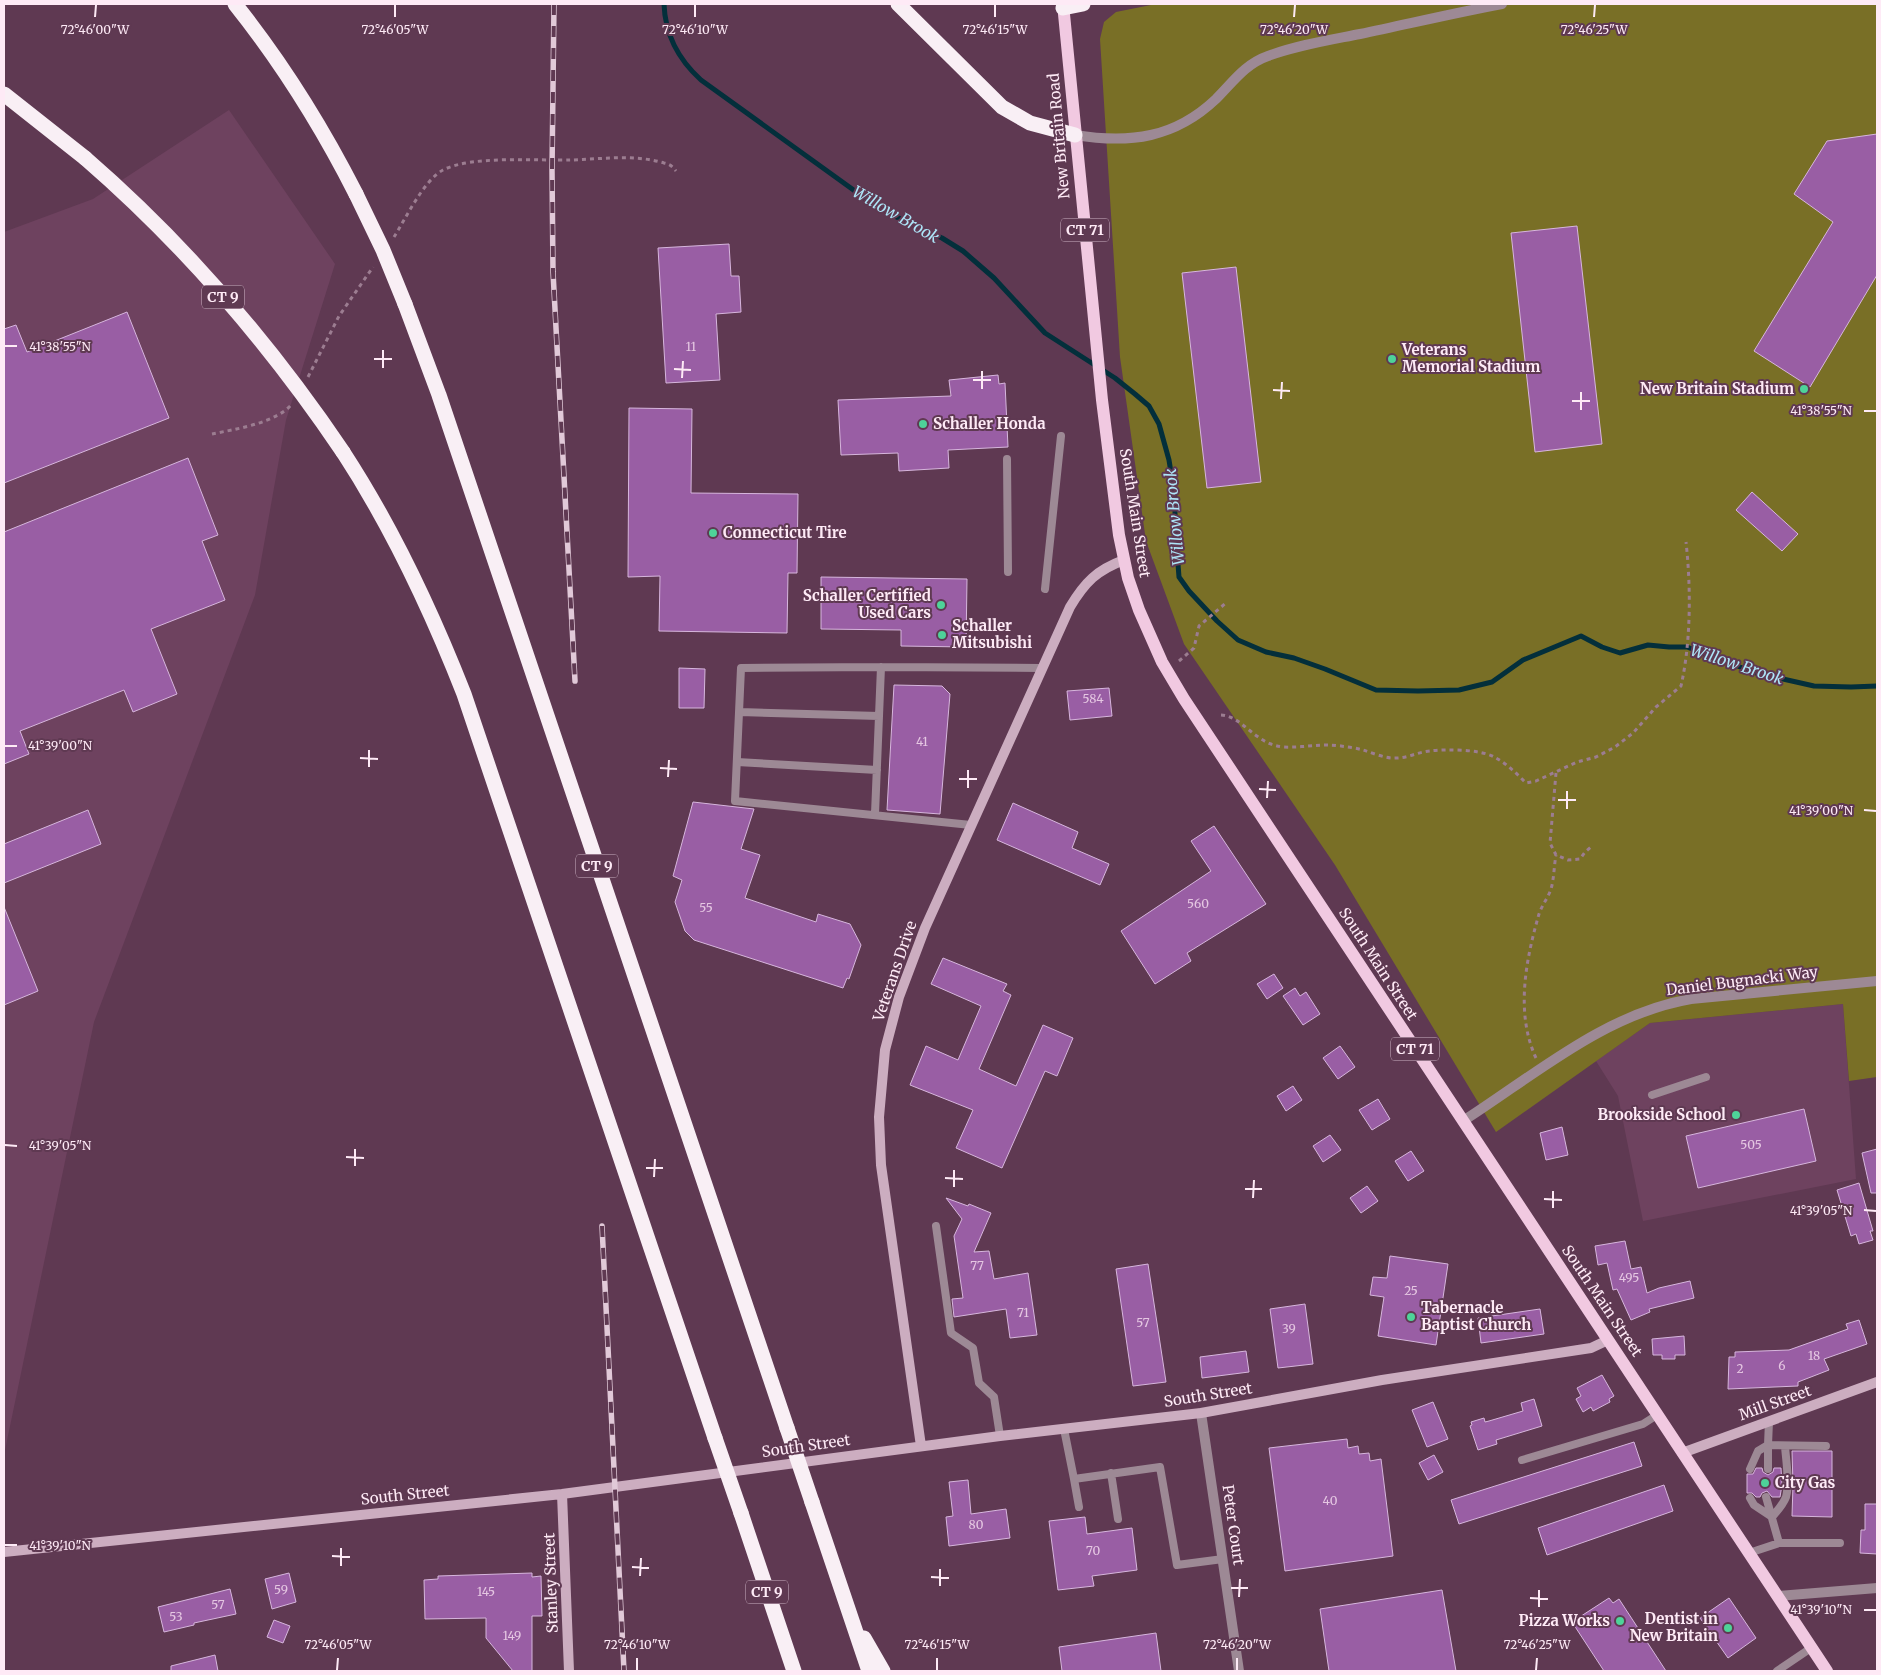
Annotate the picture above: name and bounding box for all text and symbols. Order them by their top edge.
text: 72°46'00"W [61,22,130,37]
text: 72°46'05"W [361,22,430,37]
text: 72°46'10"W [662,22,729,37]
text: 72°46'15"W [962,22,1029,37]
text: 72°46'20"W [1260,22,1329,37]
text: 72°46'25"W [1561,22,1628,37]
street label: New Britain Road [1044,73,1073,200]
water label: Willow Brook [849,181,943,247]
road number: CT 71 [1061,218,1109,242]
road number: CT 9 [202,286,244,308]
text: 41°38'55"N [29,339,92,354]
house number: 11 [686,339,697,354]
place label: Veterans Memorial Stadium [1401,340,1540,376]
marker: Veterans Memorial Stadium [1386,353,1398,365]
place label: New Britain Stadium [1640,379,1794,398]
marker: New Britain Stadium [1798,383,1810,395]
text: 41°38'55"N [1790,403,1853,418]
place label: Schaller Honda [933,414,1046,433]
marker: Schaller Honda [917,418,929,430]
street label: South Main Street [1116,447,1155,579]
water label: Willow Brook [1160,467,1188,566]
place label: Connecticut Tire [723,523,847,542]
marker: Connecticut Tire [707,527,719,539]
place label: Schaller Certified Used Cars [803,586,931,622]
marker: Schaller Certified Used Cars [935,599,947,611]
place label: Schaller Mitsubishi [952,616,1032,652]
marker: Schaller Mitsubishi [936,629,948,641]
water label: Willow Brook [1688,639,1787,689]
house number: 584 [1082,691,1104,706]
house number: 41 [916,734,929,749]
text: 41°39'00"N [28,738,93,753]
text: 41°39'00"N [1789,803,1854,818]
road number: CT 9 [576,854,618,878]
house number: 560 [1187,896,1209,911]
house number: 55 [699,900,713,915]
street label: South Main Street [1335,904,1422,1024]
street label: Veterans Drive [868,918,921,1024]
street label: Daniel Bugnacki Way [1665,962,1819,999]
road number: CT 71 [1391,1038,1439,1060]
place label: Brookside School [1598,1105,1726,1124]
marker: Brookside School [1730,1109,1742,1121]
house number: 505 [1740,1137,1762,1152]
text: 41°39'05"N [29,1138,92,1153]
text: 41°39'05"N [1790,1203,1853,1218]
street label: South Main Street [1558,1241,1647,1360]
house number: 77 [970,1258,984,1273]
house number: 495 [1619,1270,1639,1285]
house number: 25 [1404,1283,1418,1298]
place label: Tabernacle Baptist Church [1421,1298,1531,1334]
house number: 71 [1017,1305,1030,1320]
marker: Tabernacle Baptist Church [1405,1311,1417,1323]
house number: 57 [1136,1315,1150,1330]
house number: 39 [1282,1321,1296,1336]
house number: 18 [1808,1348,1820,1363]
house number: 6 [1778,1358,1786,1373]
house number: 2 [1736,1361,1744,1376]
street label: South Street [1162,1378,1254,1411]
street label: Mill Street [1736,1381,1814,1424]
street label: South Street [760,1430,852,1461]
place label: City Gas [1775,1473,1836,1492]
marker: City Gas [1759,1477,1771,1489]
street label: South Street [360,1480,450,1509]
street label: Peter Court [1218,1483,1249,1567]
house number: 40 [1323,1493,1338,1508]
house number: 80 [969,1517,984,1532]
street label: Stanley Street [539,1532,562,1634]
text: 41°39'10"N [29,1538,91,1553]
house number: 70 [1086,1543,1100,1558]
road number: CT 9 [746,1580,788,1604]
house number: 59 [274,1582,288,1597]
house number: 145 [477,1584,495,1599]
house number: 57 [211,1597,225,1612]
text: 41°39'10"N [1790,1602,1852,1617]
house number: 53 [169,1609,183,1624]
place label: Dentist in New Britain [1630,1609,1718,1645]
place label: Pizza Works [1518,1611,1610,1630]
marker: Pizza Works [1614,1615,1626,1627]
marker: Dentist in New Britain [1722,1622,1734,1634]
house number: 149 [503,1628,521,1643]
text: 72°46'05"W [304,1637,373,1652]
text: 72°46'10"W [604,1637,671,1652]
text: 72°46'15"W [904,1637,971,1652]
text: 72°46'20"W [1203,1637,1272,1652]
text: 72°46'25"W [1504,1637,1571,1652]

